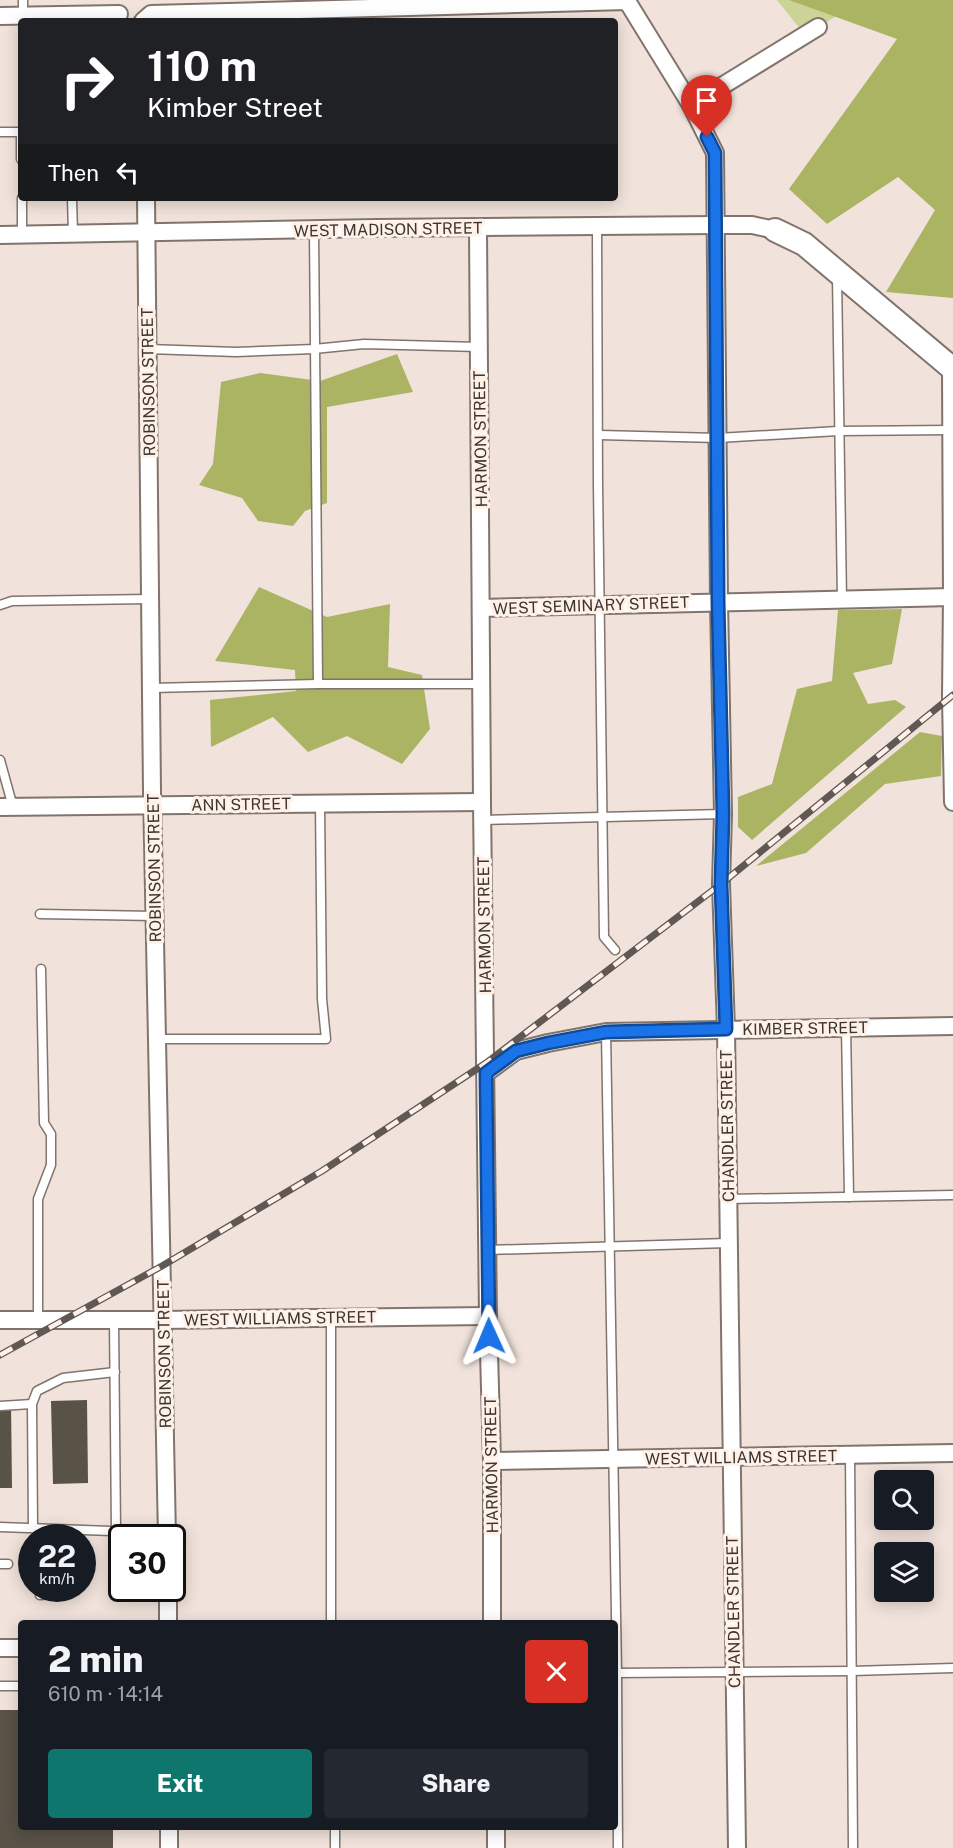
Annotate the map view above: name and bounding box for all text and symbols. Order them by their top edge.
text: 110 m [147,41,257,90]
icon: right [48,42,126,120]
pin [681,75,732,137]
icon: arrive [690,84,723,117]
text: Kimber Street [147,91,323,123]
icon: left [111,156,144,189]
text: Then [48,160,99,186]
street label: WEST MADISON STREET [293,218,483,241]
street label: ROBINSON STREET [138,307,159,456]
street label: HARMON STREET [470,370,491,508]
street label: WEST SEMINARY STREET [493,593,690,618]
street label: ROBINSON STREET [144,793,165,942]
street label: ANN STREET [191,794,292,815]
street label: HARMON STREET [474,856,495,994]
street label: KIMBER STREET [742,1018,869,1039]
street label: CHANDLER STREET [717,1049,738,1202]
street label: ROBINSON STREET [154,1279,175,1428]
position arrow [457,1304,521,1368]
street label: WEST WILLIAMS STREET [184,1307,377,1330]
street label: HARMON STREET [481,1396,502,1534]
street label: WEST WILLIAMS STREET [645,1446,838,1469]
map controls [874,1470,934,1602]
button: search [874,1470,934,1530]
speed limit sign: 30 [108,1524,186,1602]
street label: CHANDLER STREET [723,1535,744,1688]
text: 22 [38,1538,76,1574]
button: layers [874,1542,934,1602]
text: km/h [39,1570,75,1587]
text: 2 min [48,1638,144,1680]
button: close [525,1640,588,1703]
text: 610 m · 14:14 [48,1682,163,1706]
button: Exit [48,1749,312,1818]
button: Share [324,1749,588,1818]

